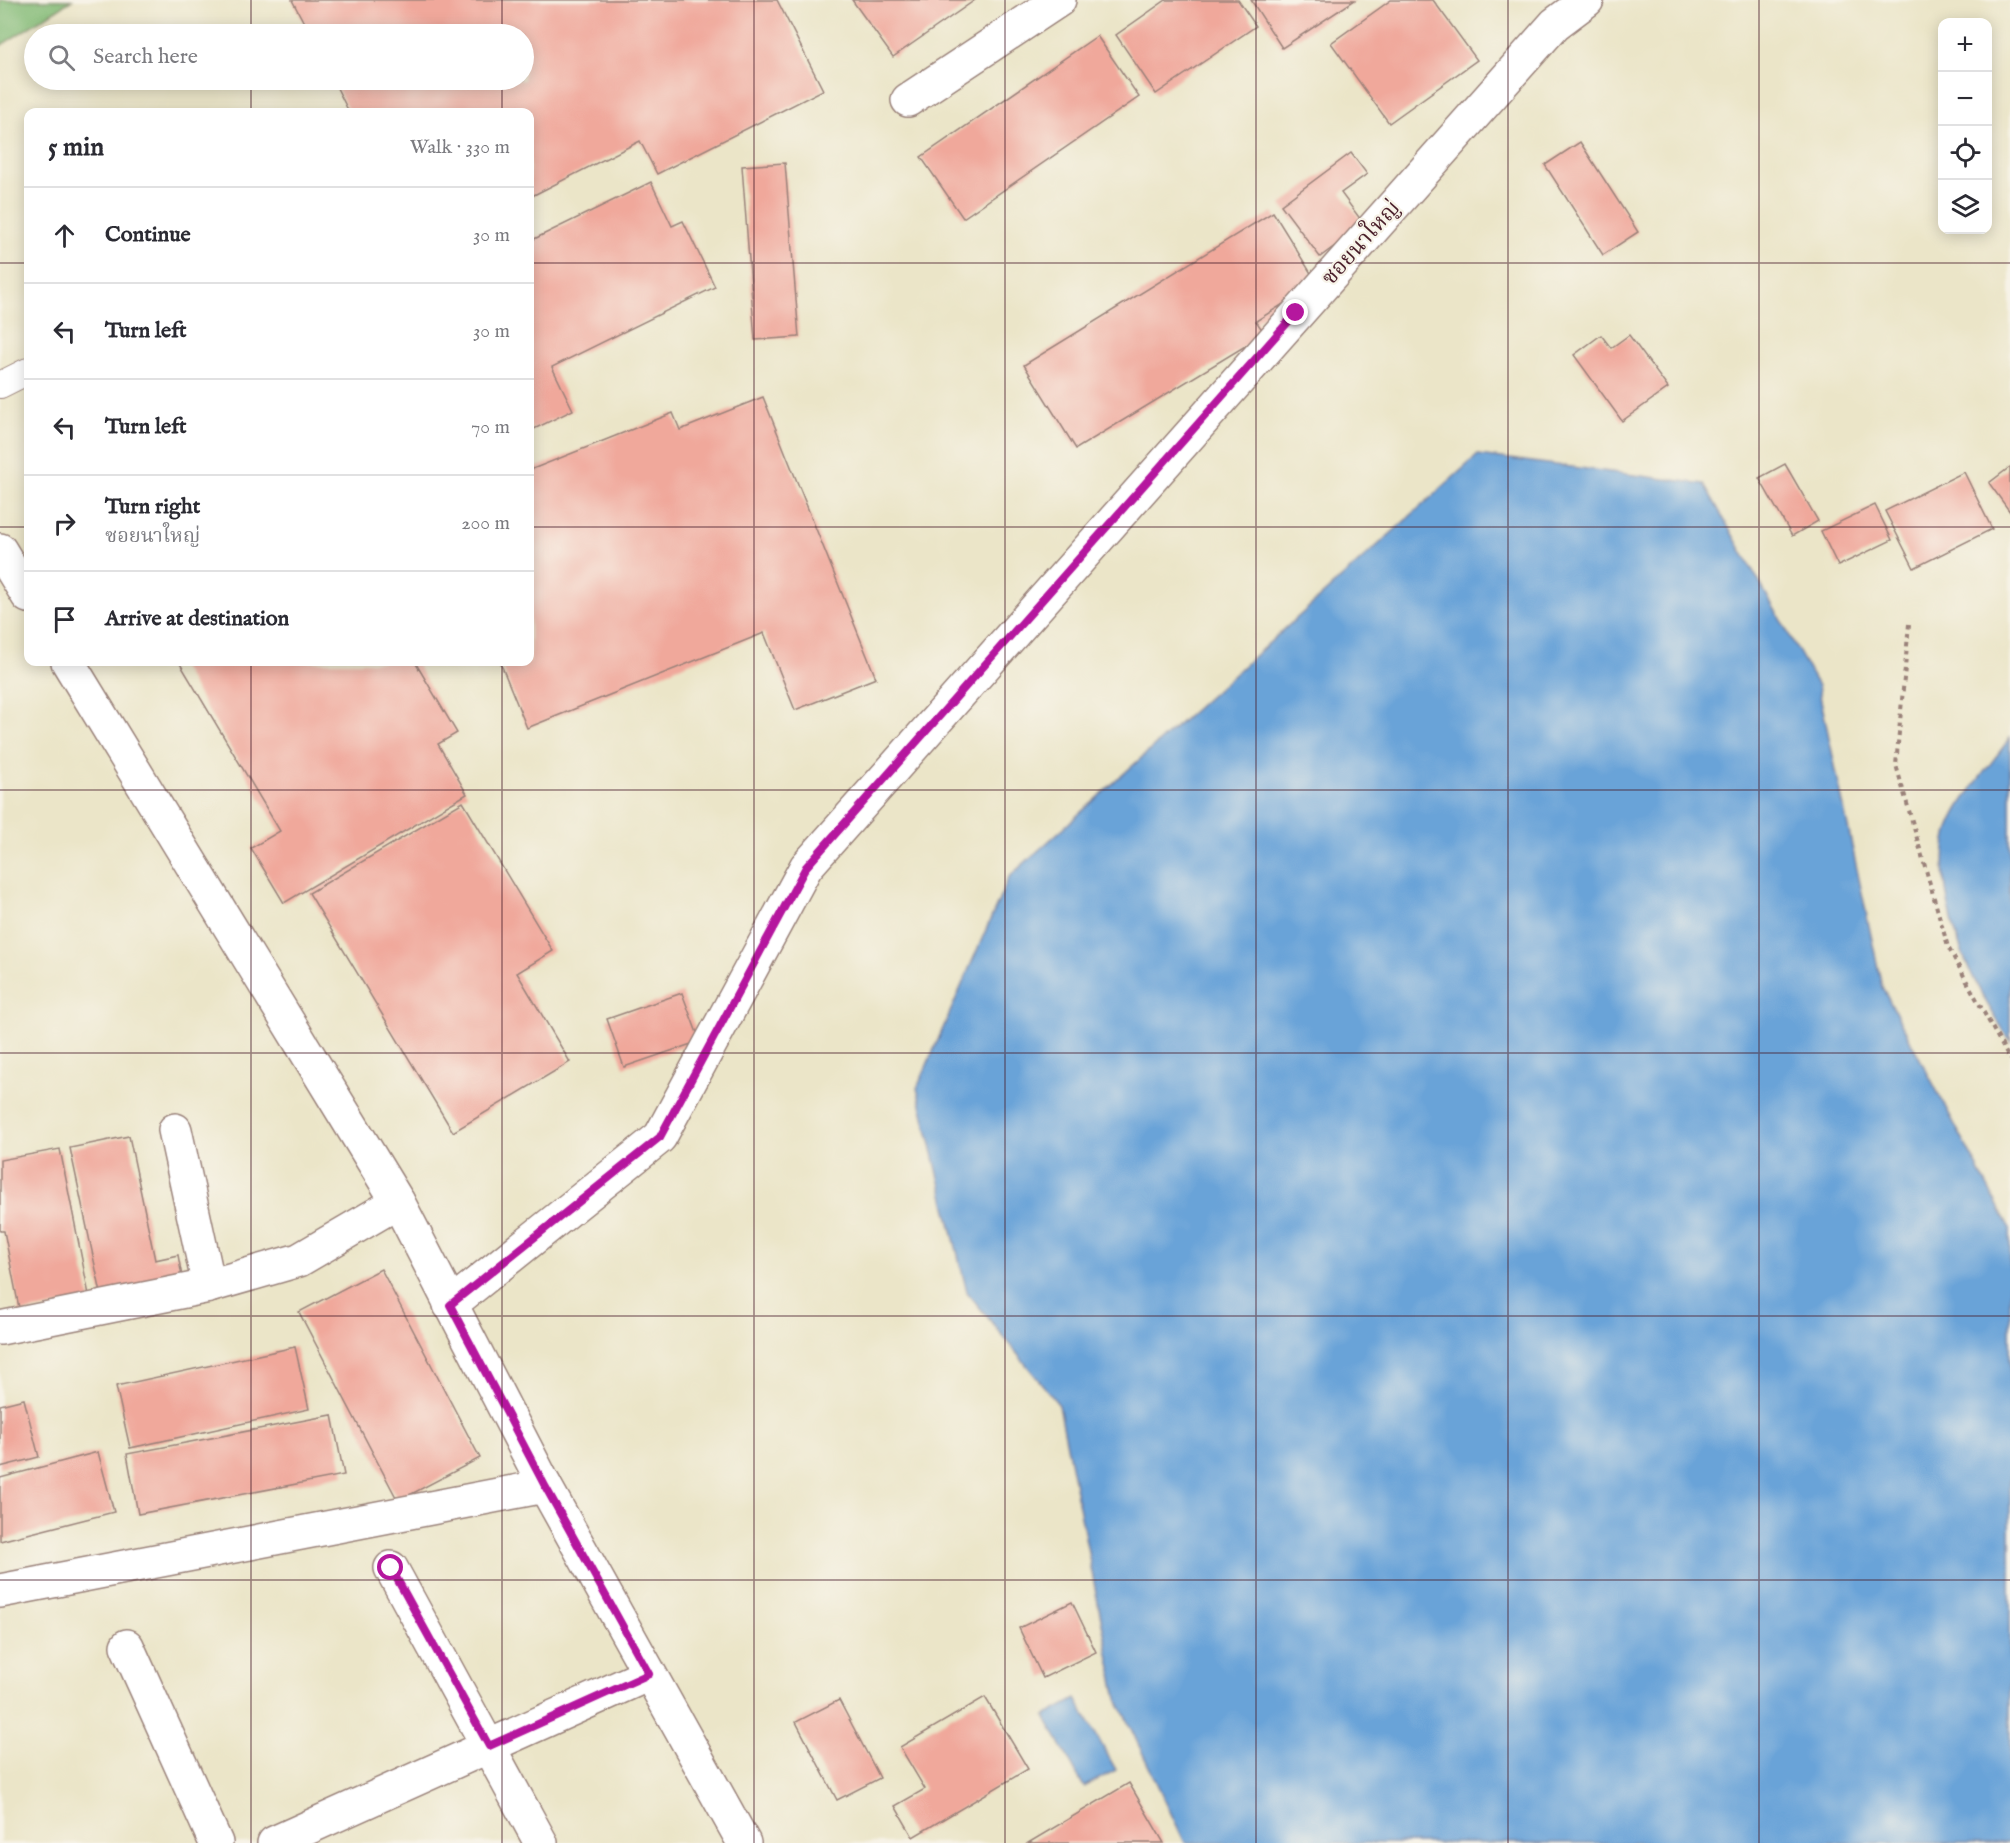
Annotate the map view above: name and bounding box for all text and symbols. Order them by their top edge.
map controls [1938,18,1992,234]
button: + [1938,18,1992,72]
search box [24,24,534,90]
icon: search [45,41,78,74]
text: Search here [93,43,198,71]
button: − [1938,72,1992,126]
button: locate [1938,126,1992,180]
text: 5 min [48,131,104,164]
text: Walk · 330 m [410,135,510,160]
button: layers [1938,180,1992,234]
street label: ซอยนาใหญ่ [1315,194,1407,292]
icon: ahead [48,219,81,252]
text: Continue [105,221,191,249]
text: 30 m [473,223,510,248]
route end [1282,299,1308,325]
icon: left [48,315,81,348]
text: Turn left [105,317,187,345]
text: 30 m [473,319,510,344]
icon: left [48,411,81,444]
text: Turn left [105,413,187,441]
text: 70 m [471,415,510,440]
text: Turn right [105,493,200,521]
icon: right [48,507,81,540]
text: 200 m [461,511,510,536]
text: ซอยนาใหญ่ [105,524,200,549]
icon: arrive [48,603,81,636]
text: Arrive at destination [105,605,289,633]
route start [377,1554,403,1580]

